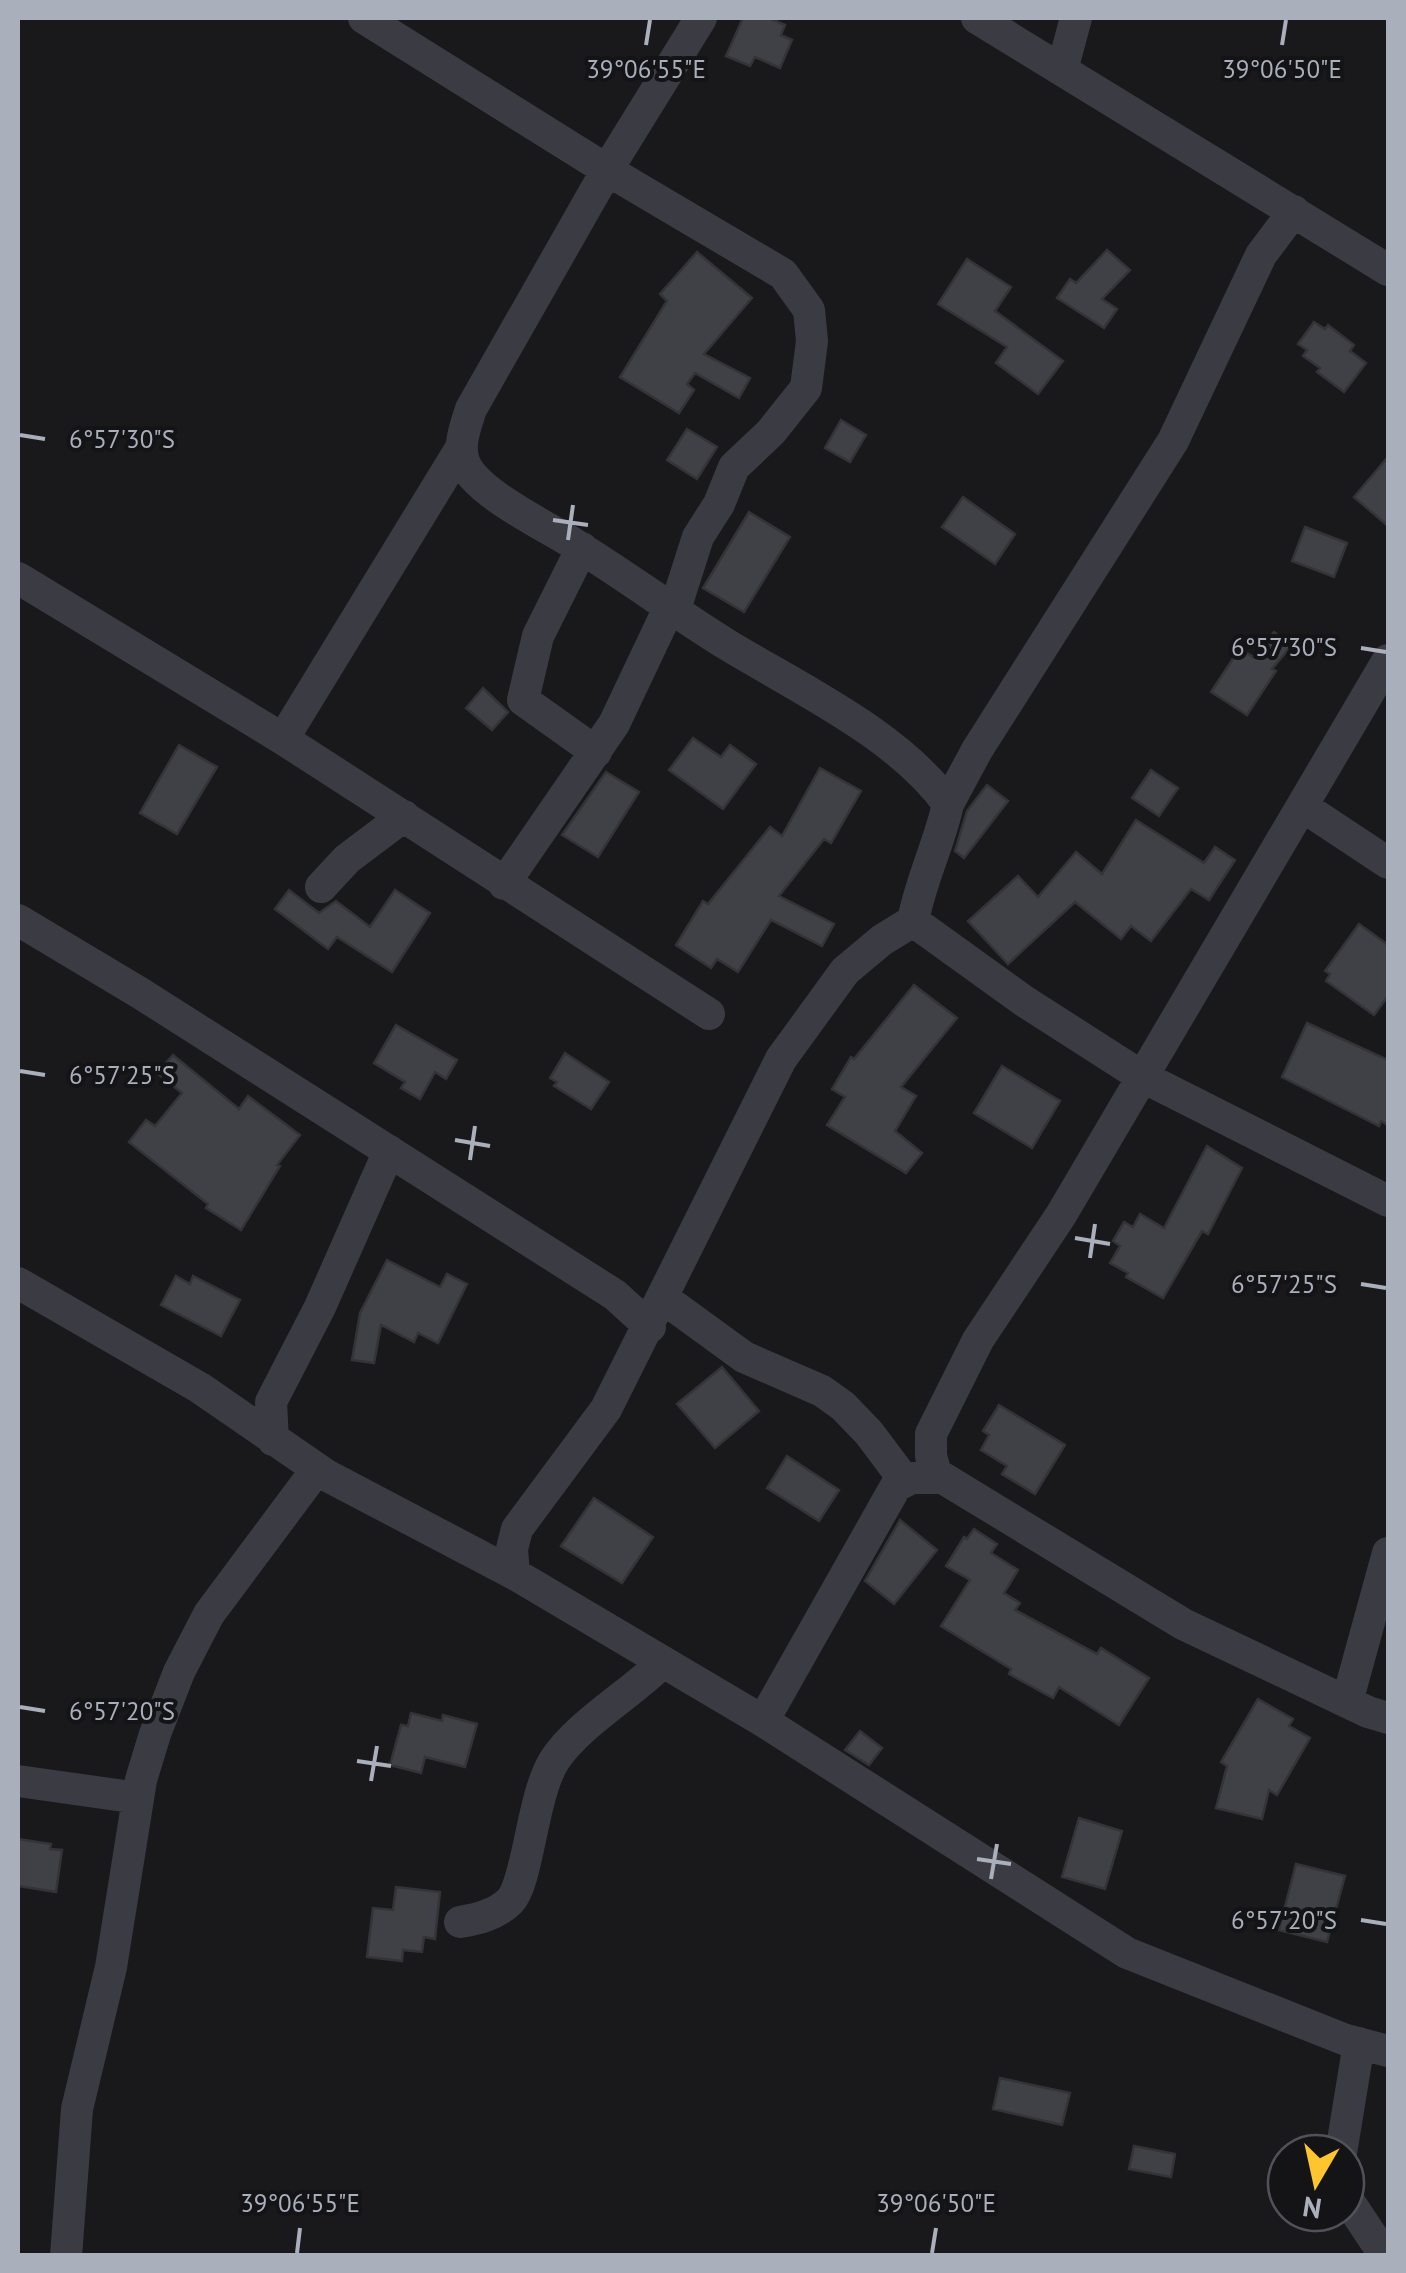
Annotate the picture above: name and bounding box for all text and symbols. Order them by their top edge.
text: 39°06'55"E [586,53,706,85]
text: 39°06'50"E [1222,53,1342,85]
text: 6°57'30"S [69,423,175,455]
text: 6°57'30"S [1231,631,1337,663]
text: 6°57'25"S [69,1059,175,1091]
text: 6°57'25"S [1231,1268,1337,1300]
text: 6°57'20"S [69,1695,175,1727]
text: 6°57'20"S [1231,1904,1337,1936]
north arrow [1266,2133,1366,2233]
text: 39°06'55"E [240,2187,360,2219]
text: 39°06'50"E [876,2187,996,2219]
text: N [1300,2188,1324,2228]

